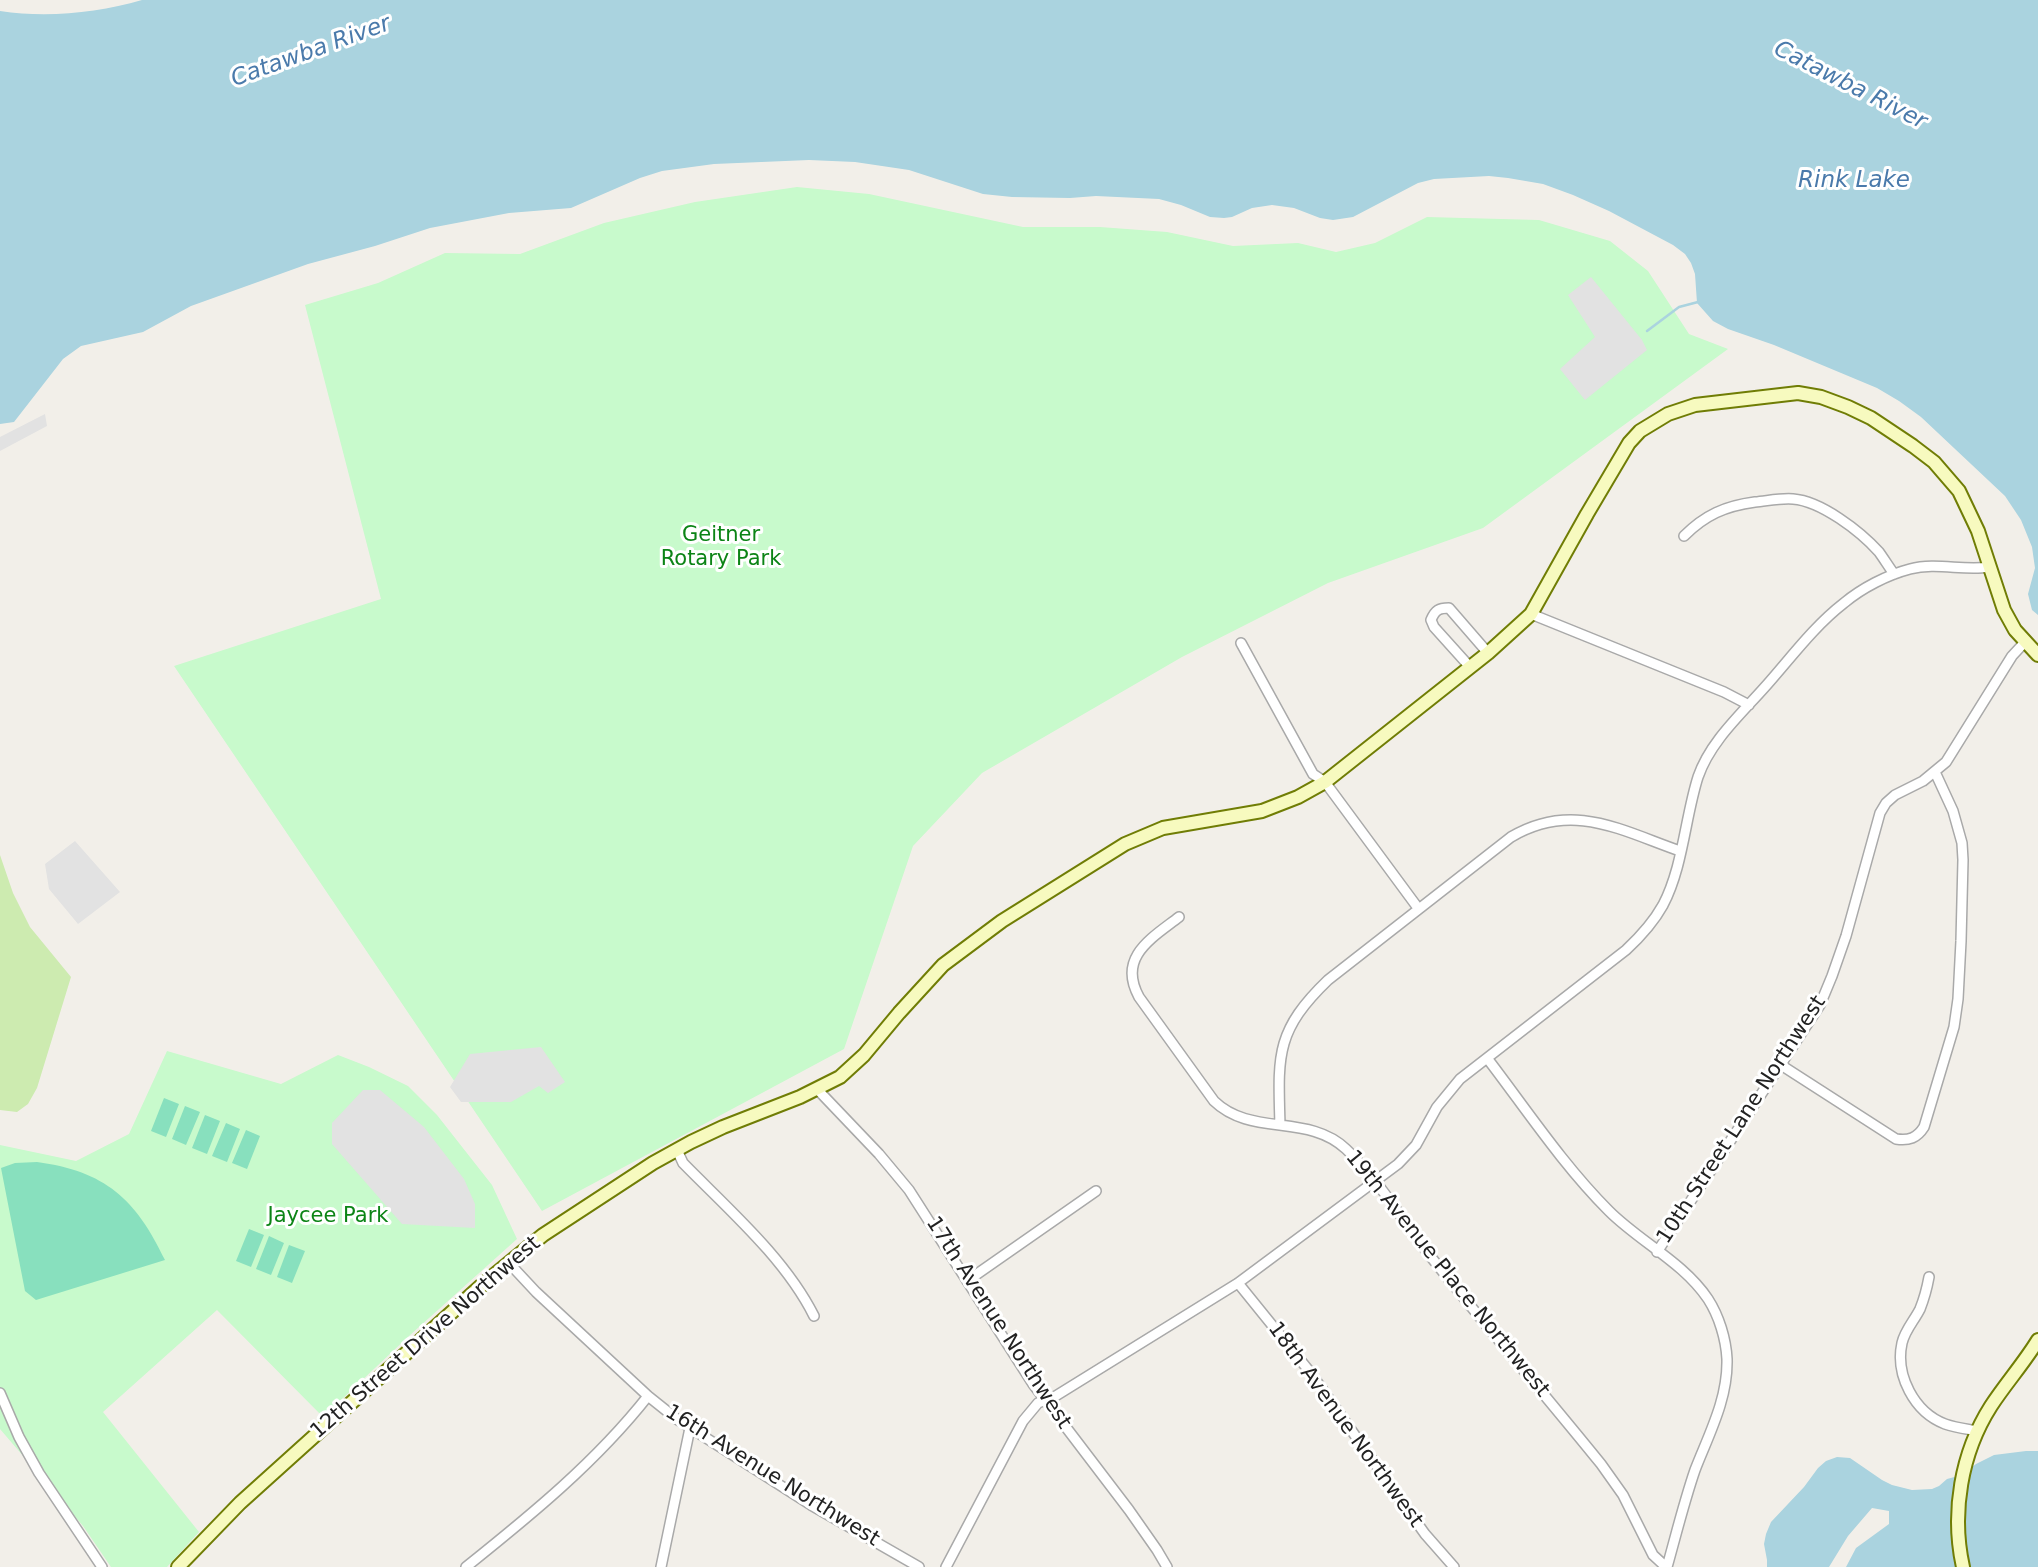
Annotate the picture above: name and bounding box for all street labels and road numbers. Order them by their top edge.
street label: 10th Street Lane Northwest [1652,991,1832,1249]
street label: 19th Avenue Place Northwest [1340,1146,1554,1402]
street label: 17th Avenue Northwest [920,1212,1076,1434]
street label: 12th Street Drive Northwest [306,1231,546,1445]
street label: 18th Avenue Northwest [1262,1317,1428,1533]
street label: 16th Avenue Northwest [660,1400,884,1552]

